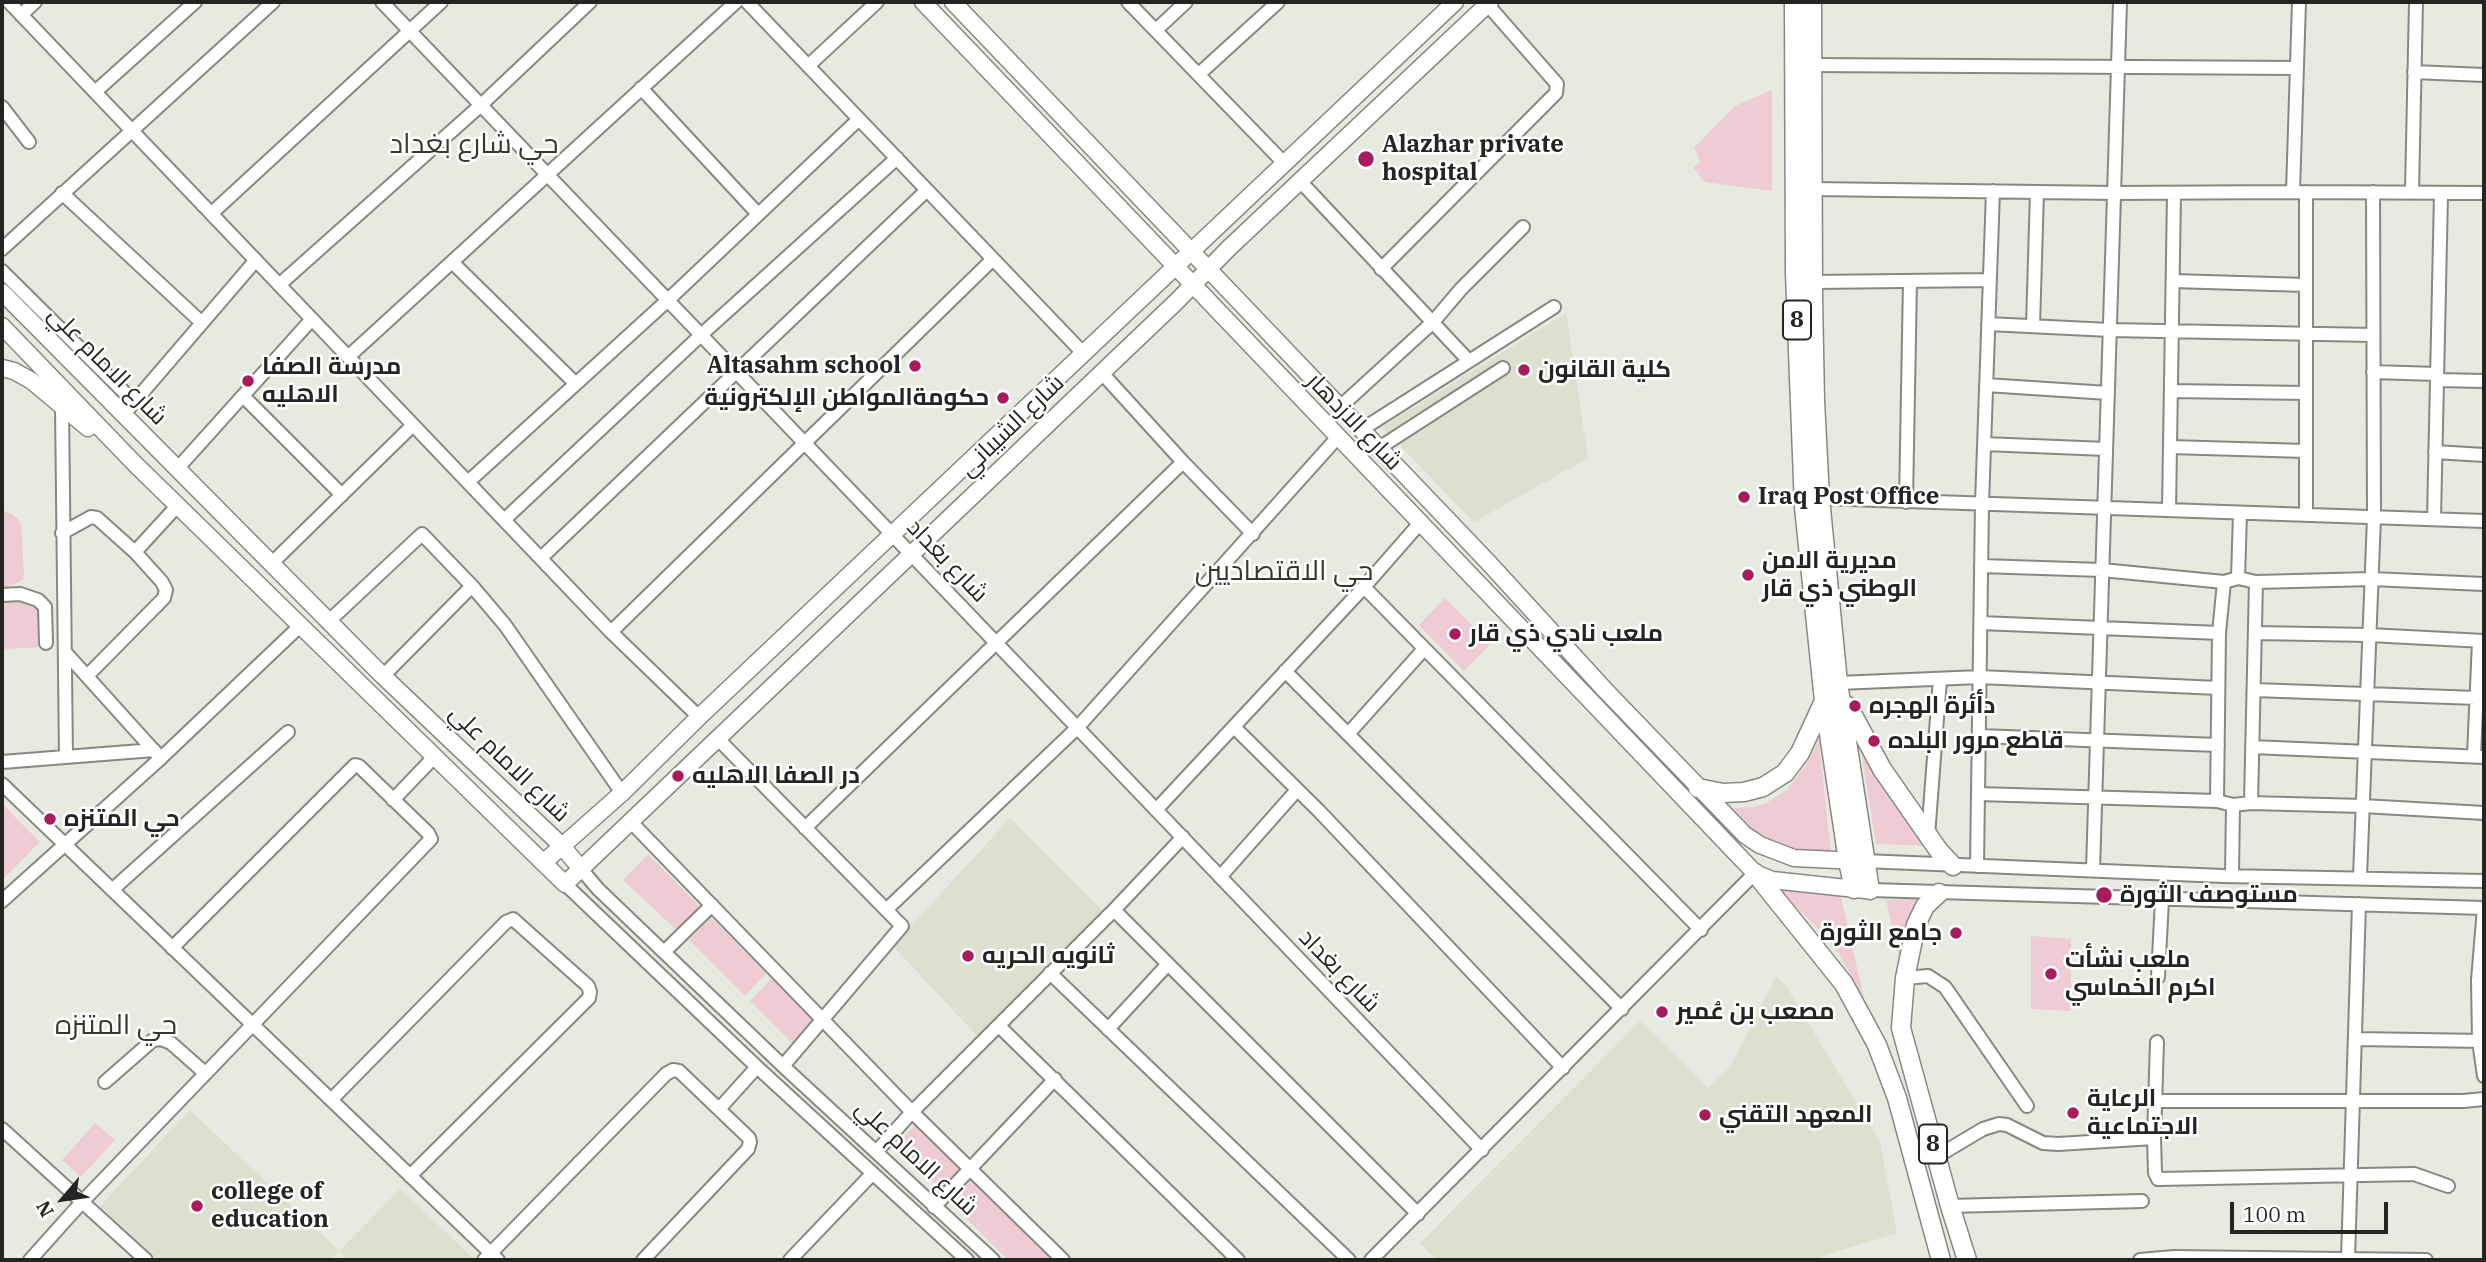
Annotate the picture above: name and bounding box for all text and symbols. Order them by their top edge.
district label: حي شارع بغداد [390,128,558,162]
place label: Alazhar private hospital [1382,131,1564,187]
marker: Alazhar private hospital [1356,149,1376,169]
street label: شارع الامام علي [41,300,173,432]
road number: 8 [1783,300,1811,340]
place label: Altasahm school [707,352,901,380]
place label: مدرسة الصفا الاهليه [262,353,401,409]
place label: كلية القانون [1538,356,1671,384]
marker: Altasahm school [907,358,923,374]
marker: كلية القانون [1516,362,1532,378]
street label: شارع الازدهار [1300,367,1408,477]
street label: شارع الشيباني [954,369,1070,483]
marker: مدرسة الصفا الاهليه [240,373,256,389]
place label: حكومةالمواطن الإلكترونية [704,384,989,412]
marker: حكومةالمواطن الإلكترونية [995,390,1011,406]
place label: Iraq Post Office [1758,483,1939,511]
marker: Iraq Post Office [1736,489,1752,505]
street label: شارع بغداد [900,513,994,609]
place label: مديرية الامن الوطني ذي قار [1762,547,1917,603]
district label: حي الاقتصاديين [1195,555,1373,589]
marker: مديرية الامن الوطني ذي قار [1740,567,1756,583]
place label: ملعب نادي ذي قار [1469,620,1663,648]
marker: ملعب نادي ذي قار [1447,626,1463,642]
place label: دأئرة الهجره [1869,692,1995,720]
marker: دأئرة الهجره [1847,698,1863,714]
street label: شارع الامام علي [443,699,575,829]
place label: قاطع مرور البلده [1888,727,2064,755]
marker: قاطع مرور البلده [1866,733,1882,749]
place label: در الصفا الاهليه [692,762,860,790]
marker: در الصفا الاهليه [670,768,686,784]
place label: حي المتنزه [64,805,180,833]
marker: حي المتنزه [42,811,58,827]
place label: مستوصف الثورة [2120,881,2298,909]
marker: مستوصف الثورة [2094,885,2114,905]
place label: جامع الثورة [1820,919,1942,947]
street label: شارع بغداد [1292,923,1386,1019]
marker: جامع الثورة [1948,925,1964,941]
place label: ثانويه الحريه [982,942,1114,970]
place label: ملعب نشأت اكرم الخماسي [2065,946,2216,1002]
marker: ثانويه الحريه [960,948,976,964]
marker: ملعب نشأت اكرم الخماسي [2043,966,2059,982]
place label: مصعب بن عُمير [1676,998,1834,1026]
marker: مصعب بن عُمير [1654,1004,1670,1020]
district label: حي المتنزه [55,1009,177,1043]
place label: الرعاية الاجتماعية [2087,1085,2199,1141]
street label: شارع الامام علي [849,1094,983,1222]
place label: المعهد التقني [1719,1101,1872,1129]
marker: الرعاية الاجتماعية [2065,1105,2081,1121]
marker: المعهد التقني [1697,1107,1713,1123]
road number: 8 [1919,1124,1947,1163]
north arrow [28,1164,98,1234]
place label: college of education [211,1178,329,1234]
scale bar [2234,1188,2392,1232]
text: N [30,1197,59,1222]
marker: college of education [189,1198,205,1214]
text: 100 m [2243,1200,2306,1228]

